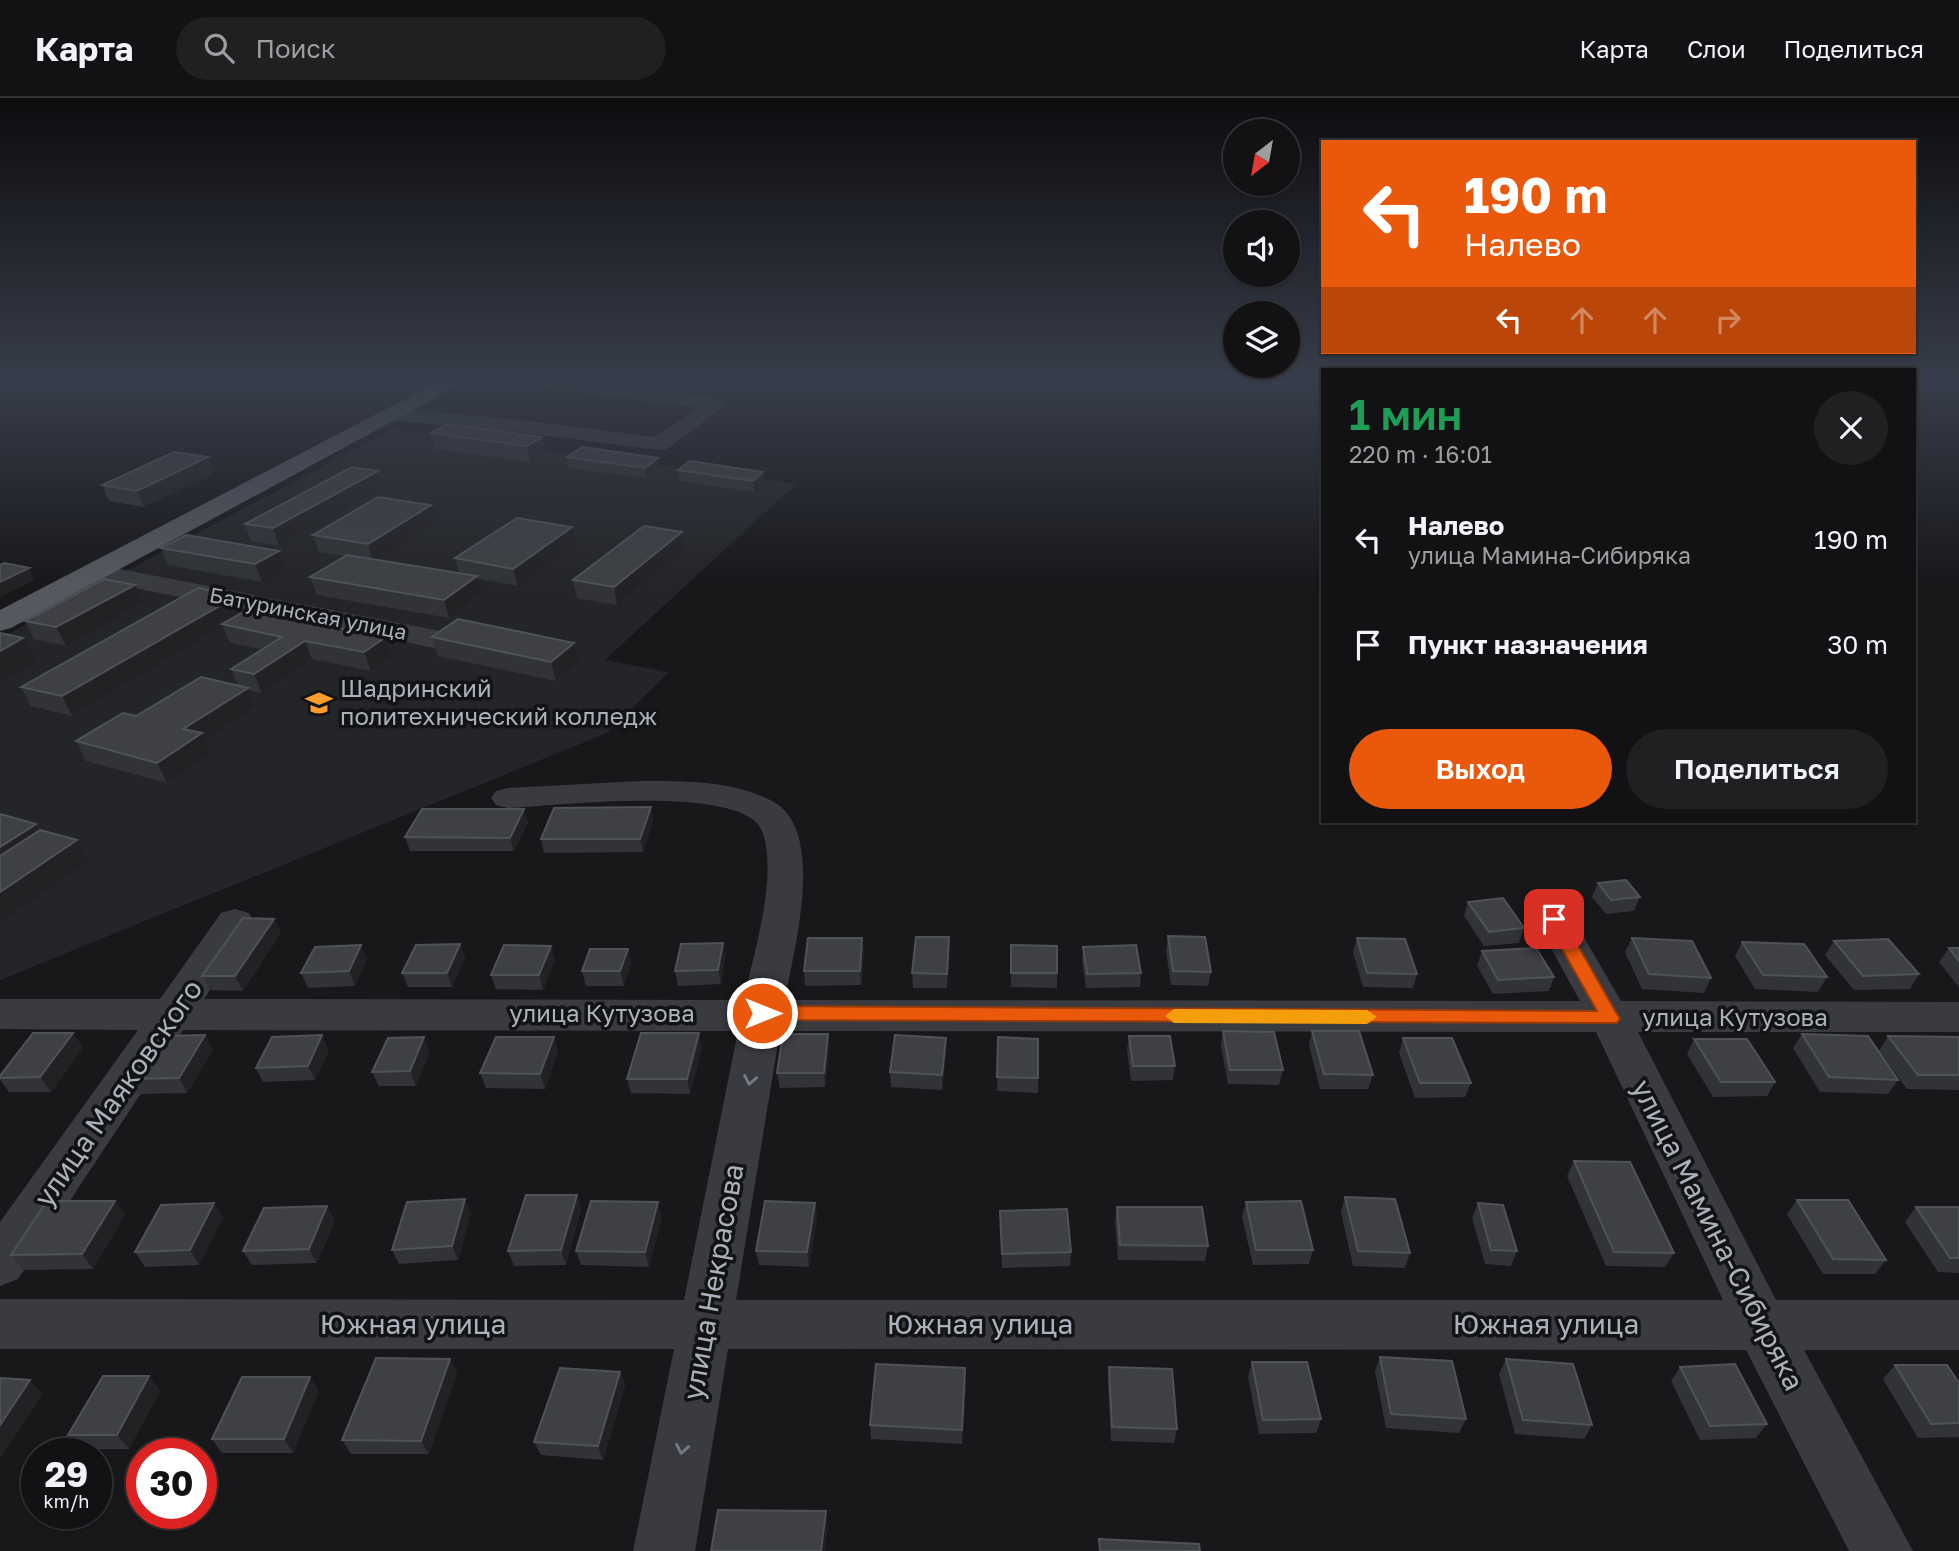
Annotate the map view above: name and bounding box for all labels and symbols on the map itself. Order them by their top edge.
north arrow [1223,119,1300,196]
street label: Батуринская улица [207,581,409,645]
place label: Шадринский политехнический колледж [340,673,657,730]
school or university icon: Шадринский политехнический колледж [304,688,334,718]
pin [1524,889,1584,949]
street label: улица Маяковского [27,973,209,1213]
position arrow [725,976,799,1050]
street label: улица Кутузова [509,998,695,1027]
street label: улица Кутузова [1642,1002,1828,1031]
one-way arrow [743,1074,758,1086]
street label: улица Мамина-Сибиряка [1626,1074,1811,1396]
street label: улица Некрасова [675,1161,750,1403]
street label: Южная улица [320,1307,506,1340]
street label: Южная улица [887,1307,1073,1340]
street label: Южная улица [1453,1307,1639,1340]
speed limit sign: 30 [126,1438,217,1529]
one-way arrow [676,1442,691,1454]

